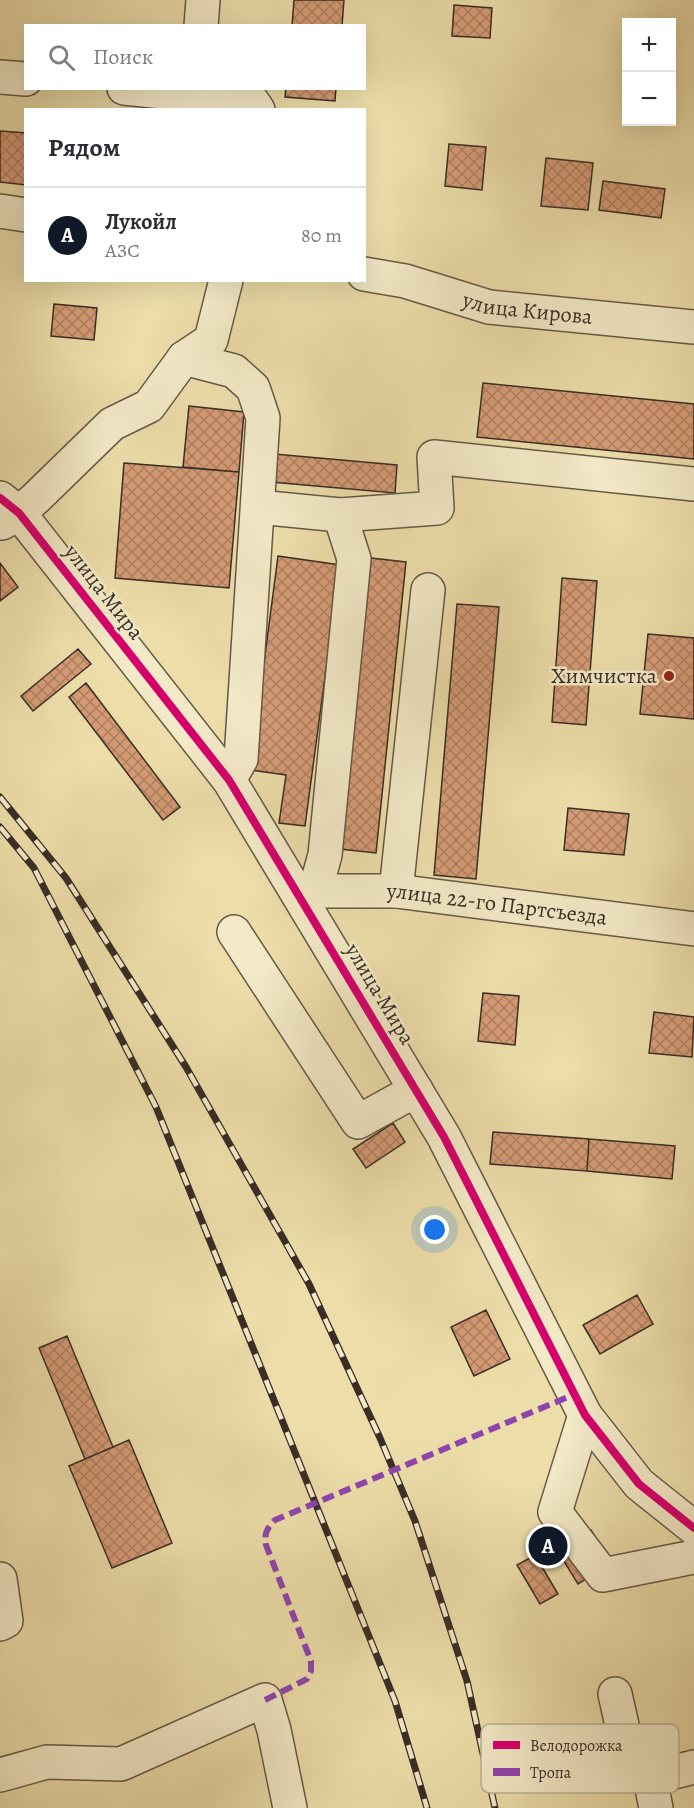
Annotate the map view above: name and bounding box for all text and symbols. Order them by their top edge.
map controls [622,18,676,126]
button: + [622,18,676,72]
search box [24,24,366,90]
icon: search [45,41,78,74]
text: Поиск [93,42,153,72]
button: − [622,72,676,126]
text: Рядом [48,130,120,165]
text: Лукойл [105,207,177,237]
text: A [61,222,74,249]
text: 80 m [301,222,342,249]
text: АЗС [105,237,140,264]
street label: улица Кирова [458,284,595,332]
street label: улица Мира [57,537,151,647]
place label: Химчистка [551,661,658,691]
marker: Химчистка [662,669,676,683]
street label: улица 22-го Партсъезда [386,876,610,933]
street label: улица Мира [337,937,423,1051]
your location [420,1215,449,1244]
pin: A [528,1524,568,1568]
legend [481,1724,679,1793]
text: Велодорожка [530,1735,623,1757]
text: Тропа [530,1762,572,1784]

